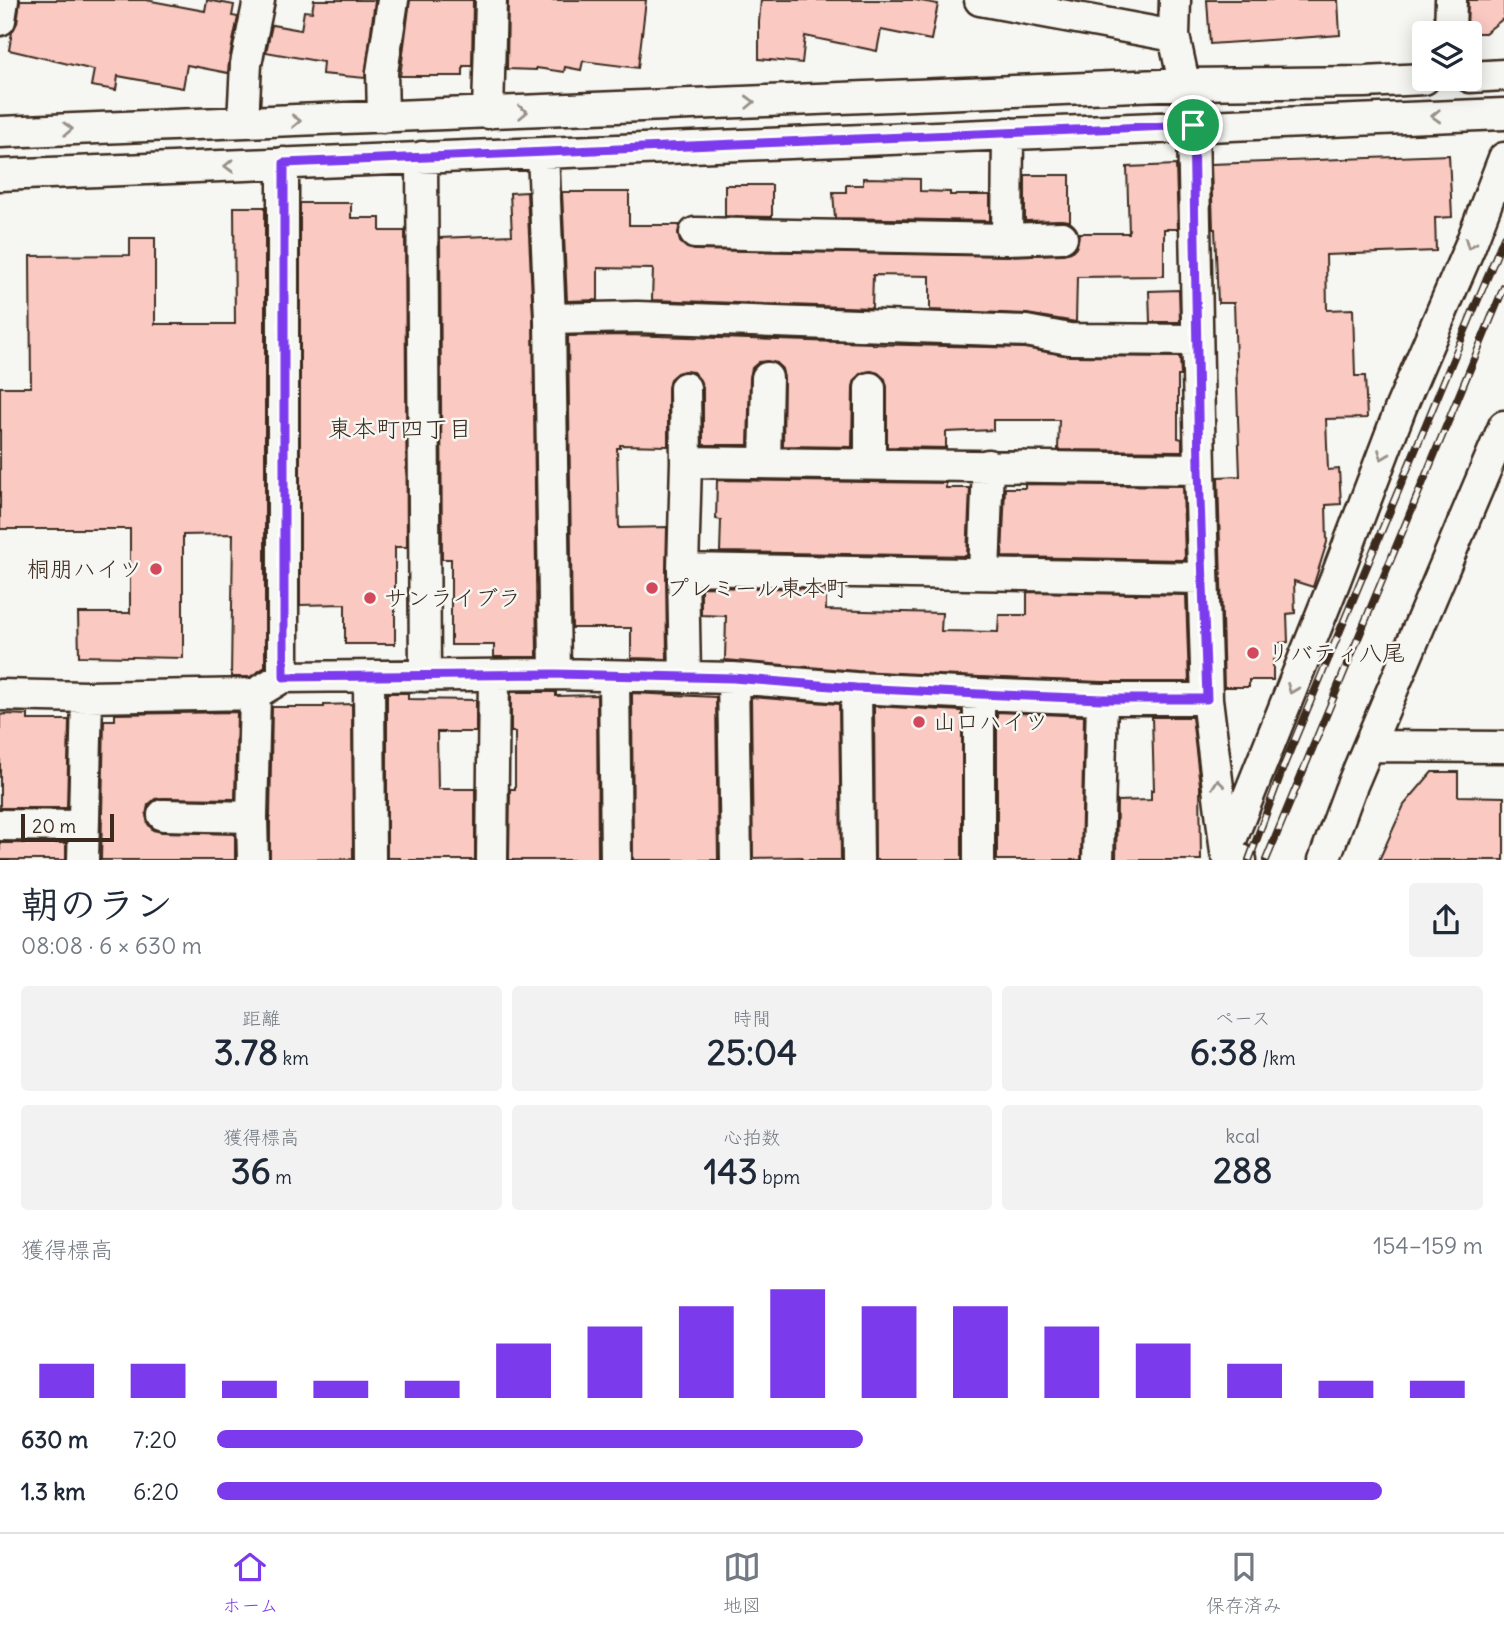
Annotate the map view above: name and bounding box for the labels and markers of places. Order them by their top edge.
pin [1163,95,1223,155]
place label: 桐朋ハイツ [27,554,142,583]
marker: 桐朋ハイツ [148,561,164,577]
place label: プレミール東本町 [666,573,848,602]
marker: プレミール東本町 [644,580,660,596]
place label: サンライブラ [384,583,521,612]
marker: サンライブラ [362,590,378,606]
place label: リバティ八尾 [1267,638,1405,667]
marker: リバティ八尾 [1245,645,1261,661]
place label: 山口ハイツ [933,707,1048,736]
marker: 山口ハイツ [911,714,927,730]

